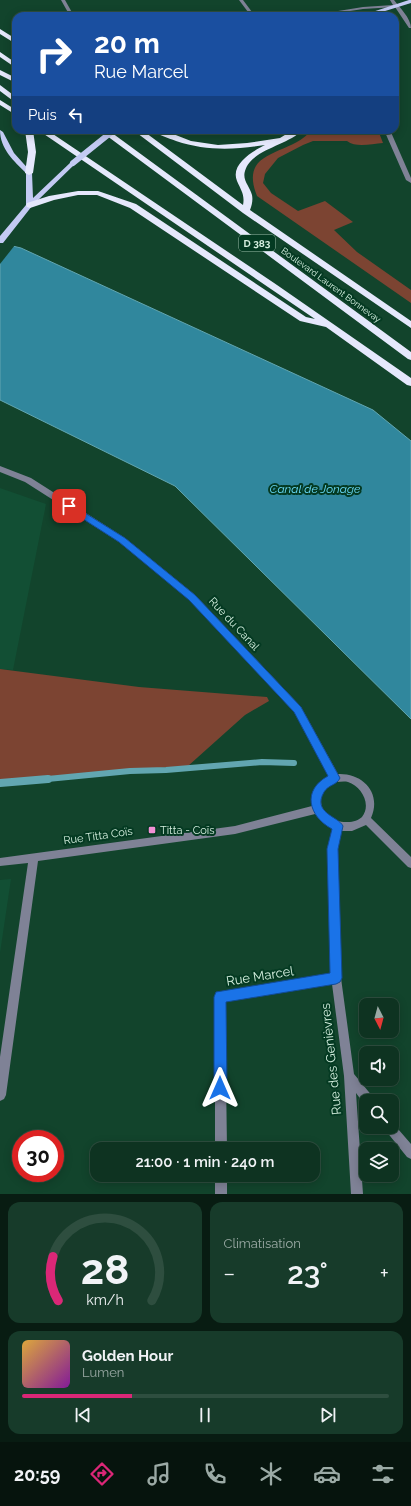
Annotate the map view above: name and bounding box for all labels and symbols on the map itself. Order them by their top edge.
road number: D 383 [239,235,275,251]
street label: Boulevard Laurent Bonnevay [279,246,383,325]
water label: Canal de Jonage [270,482,361,496]
pin [52,489,86,523]
street label: Rue du Canal [206,595,262,653]
place label: Titta - Coïs [160,824,215,837]
street label: Rue Titta Coïs [63,825,133,847]
marker: Titta - Coïs [147,825,157,835]
street label: Rue Marcel [225,963,295,989]
north arrow [359,998,399,1038]
street label: Rue des Genièvres [318,1002,344,1116]
position arrow [199,1067,241,1109]
speed limit sign: 30 [12,1130,64,1182]

